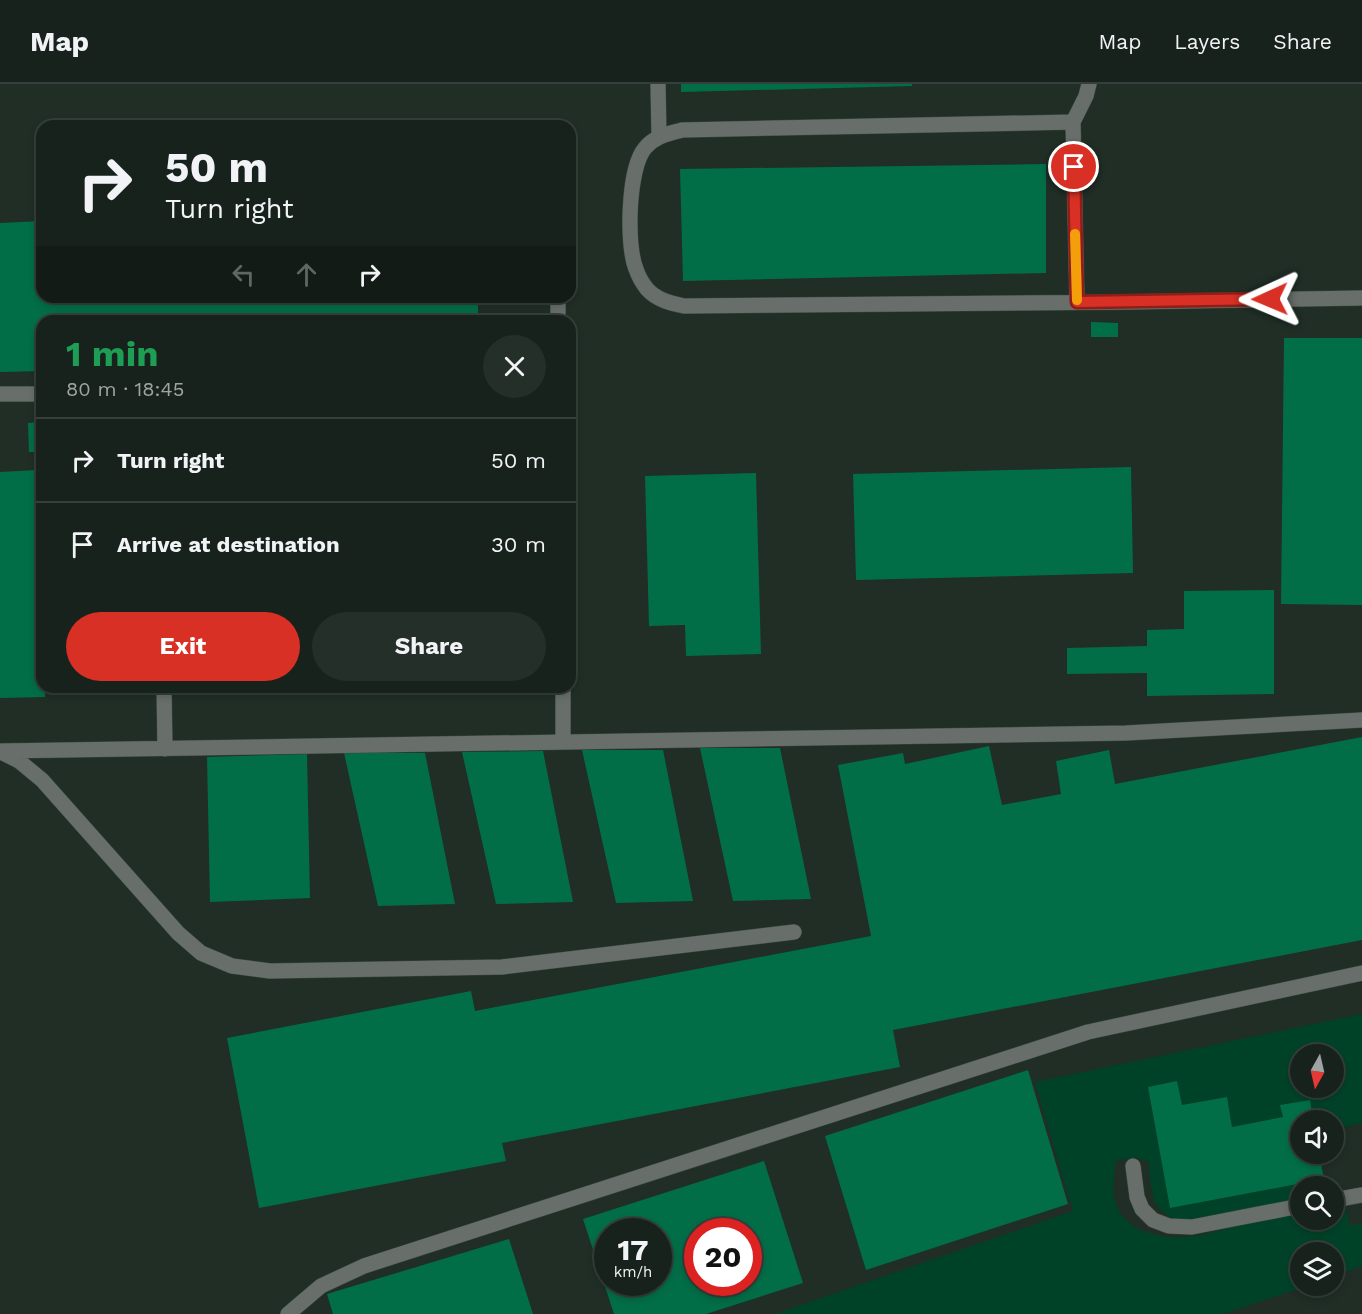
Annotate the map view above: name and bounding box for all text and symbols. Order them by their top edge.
text: Map [30,25,89,58]
text: Map [1098,29,1141,54]
text: Layers [1174,29,1240,54]
text: Share [1273,29,1332,54]
pin [1048,141,1099,192]
text: 50 m [165,143,268,192]
icon: right [66,144,144,222]
icon: arrive [1057,150,1090,183]
text: Turn right [165,193,294,225]
icon: left [227,258,260,291]
icon: ahead [290,258,323,291]
icon: right [353,258,386,291]
position arrow [1238,267,1302,331]
text: 1 min [66,333,158,375]
button: close [483,335,546,398]
text: 80 m · 18:45 [66,377,184,401]
icon: right [66,444,99,477]
text: Turn right [117,448,224,473]
text: 50 m [491,448,546,473]
icon: arrive [66,528,99,561]
text: Arrive at destination [117,532,340,557]
text: 30 m [491,532,546,557]
button: Exit [66,612,300,681]
button: Share [312,612,546,681]
north arrow [1290,1044,1344,1098]
map controls [1290,1044,1344,1296]
button: sound [1290,1110,1344,1164]
button: search [1290,1176,1344,1230]
speed limit sign: 20 [684,1218,762,1296]
text: 17 [617,1232,649,1267]
button: layers [1290,1242,1344,1296]
text: km/h [614,1263,652,1281]

